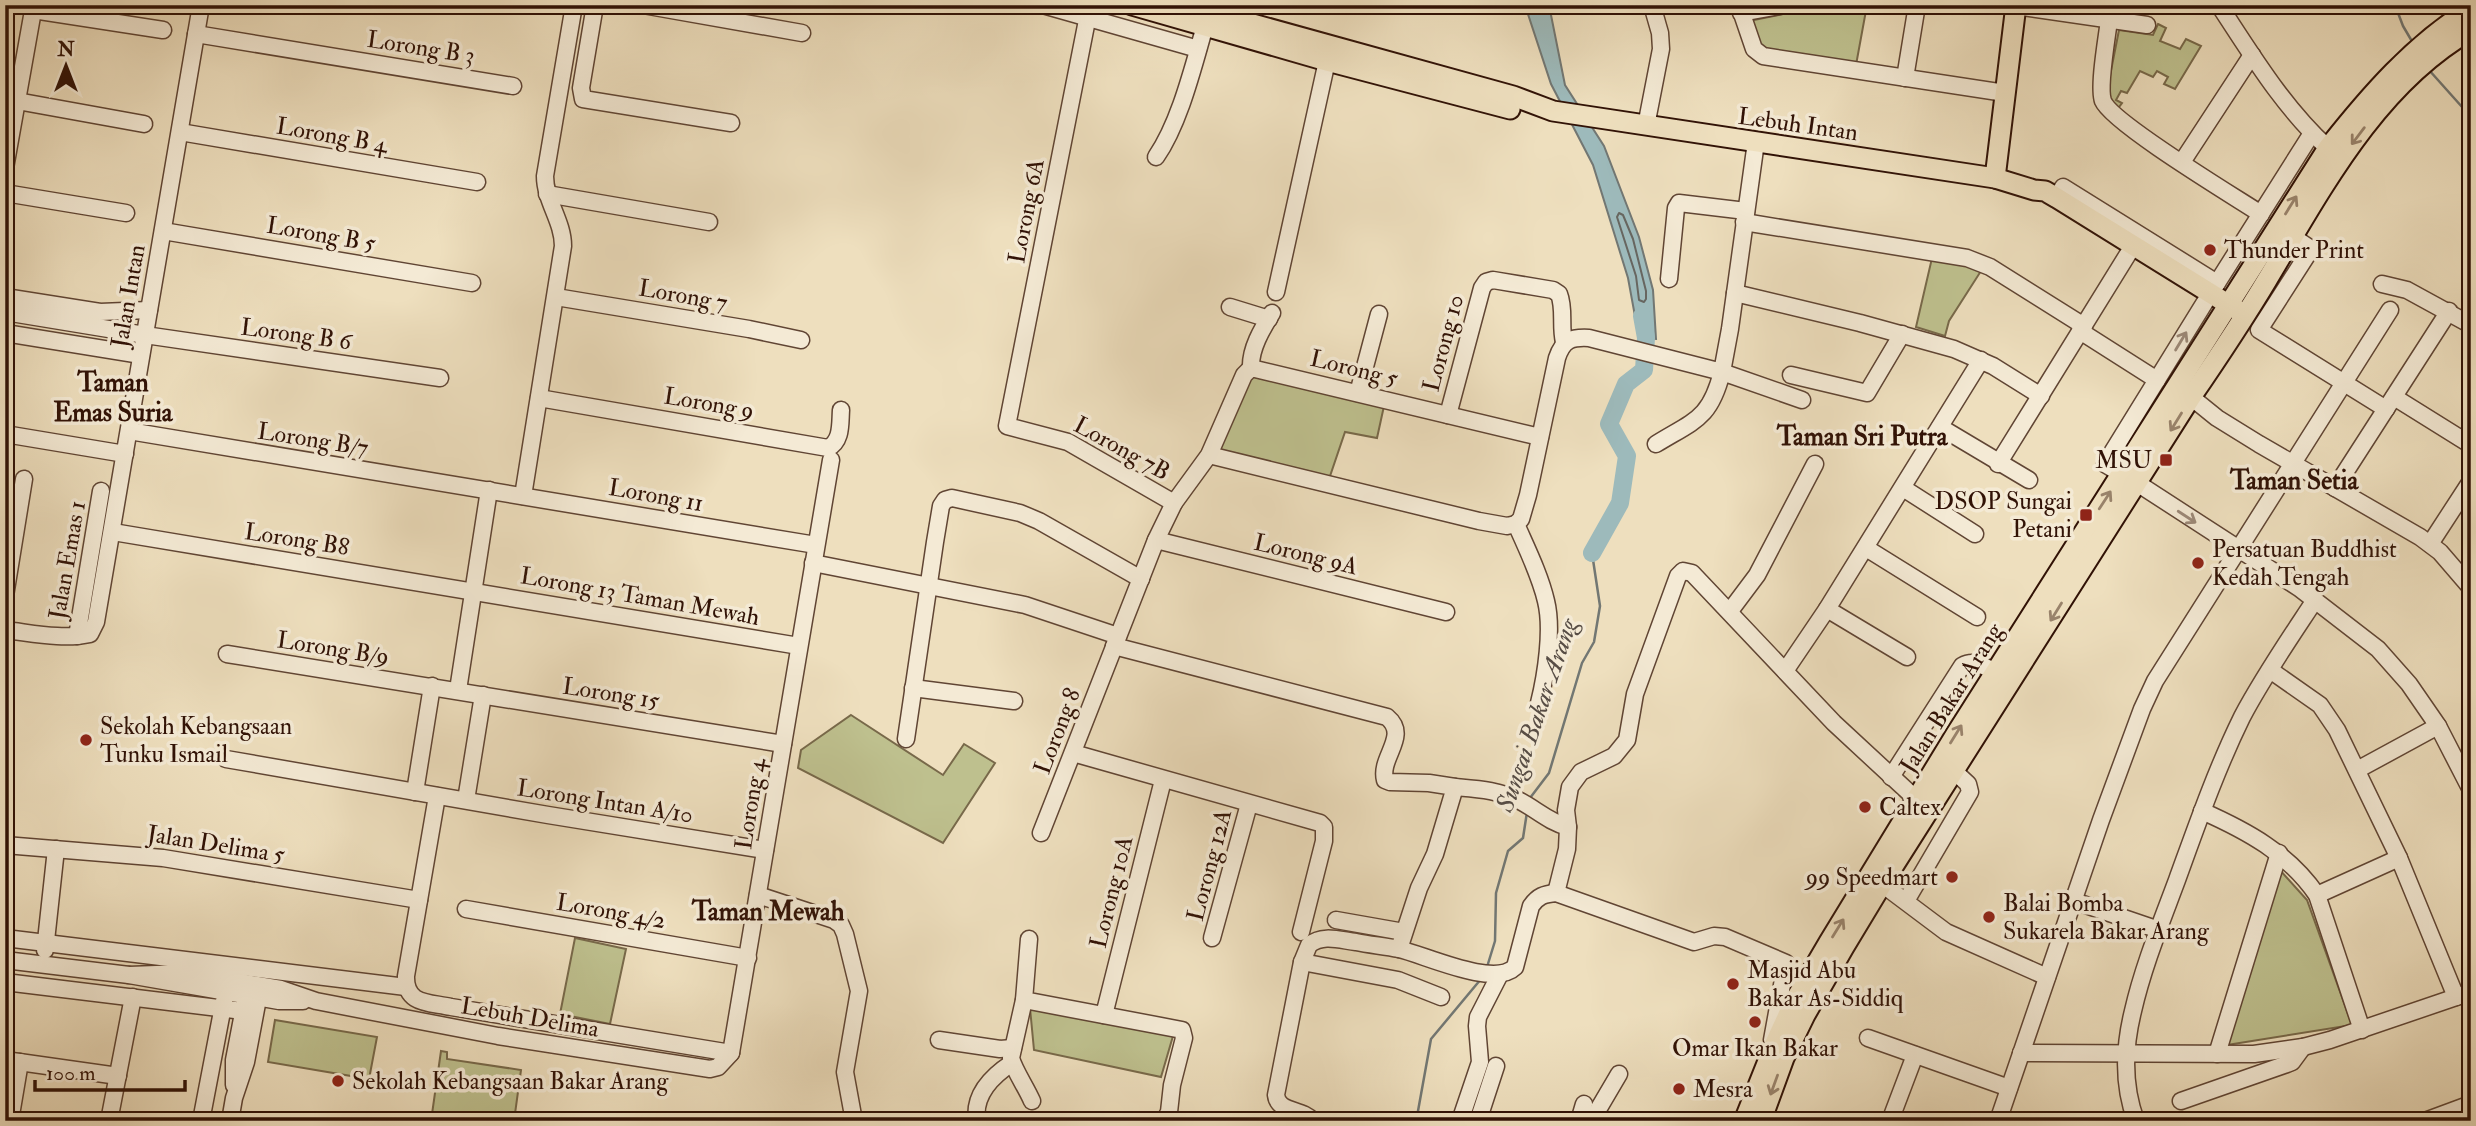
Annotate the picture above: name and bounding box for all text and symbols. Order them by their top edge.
street label: Lorong B 3 [365,24,477,71]
north arrow [32,32,102,102]
text: N [56,38,75,62]
street label: Lebuh Intan [1736,101,1860,148]
street label: Lorong B 4 [274,110,391,161]
one-way arrow [2351,127,2366,146]
street label: Lorong 6A [1001,156,1052,266]
one-way arrow [2285,195,2299,215]
street label: Lorong B 5 [264,210,378,259]
place label: Thunder Print [2224,235,2364,266]
street label: Jalan Intan [104,242,153,351]
marker: Thunder Print [2202,242,2218,258]
street label: Lorong 7 [636,272,730,319]
street label: Lorong 10 [1416,291,1471,395]
street label: Lorong B 6 [239,311,355,358]
one-way arrow [2174,332,2188,352]
street label: Lorong 5 [1307,343,1401,394]
district label: Taman Emas Suria [53,367,174,429]
street label: Lorong 9 [661,380,756,427]
street label: Lorong 7B [1068,409,1175,488]
one-way arrow [2168,412,2182,432]
street label: Lorong B/7 [255,415,371,464]
district label: Taman Sri Putra [1776,421,1949,453]
place label: MSU [2095,445,2152,476]
marker: MSU [2158,452,2174,468]
district label: Taman Setia [2229,465,2359,497]
street label: Lorong 11 [606,472,706,519]
place label: DSOP Sungai Petani [1935,486,2072,545]
one-way arrow [2098,491,2112,511]
street label: Jalan Emas 1 [42,498,93,623]
marker: DSOP Sungai Petani [2078,507,2094,523]
one-way arrow [2177,509,2196,524]
street label: Lorong B8 [242,516,352,563]
street label: Lorong 9A [1251,527,1361,582]
place label: Persatuan Buddhist Kedah Tengah [2212,534,2397,593]
marker: Persatuan Buddhist Kedah Tengah [2190,555,2206,571]
street label: Lorong 13 Taman Mewah [518,560,762,633]
one-way arrow [2048,602,2063,621]
water label: Sungai Bakar Arang [1489,613,1585,817]
street label: Jalan Bakar Arang [1892,616,2011,780]
street label: Lorong B/9 [275,624,391,673]
street label: Lorong 15 [560,671,662,717]
street label: Lorong 8 [1027,684,1088,779]
place label: Sekolah Kebangsaan Tunku Ismail [100,711,292,770]
one-way arrow [1950,724,1964,744]
marker: Sekolah Kebangsaan Tunku Ismail [78,732,94,748]
street label: Lorong 4 [728,755,773,852]
street label: Lorong Intan A/10 [515,772,695,831]
place label: Caltex [1879,792,1941,823]
marker: Caltex [1857,799,1873,815]
street label: Lorong 12A [1180,806,1239,925]
street label: Jalan Delima 5 [144,818,287,871]
street label: Lorong 10A [1083,833,1140,952]
place label: 99 Speedmart [1804,862,1938,893]
marker: 99 Speedmart [1944,869,1960,885]
street label: Lorong 4/2 [554,887,668,936]
place label: Balai Bomba Sukarela Bakar Arang [2003,888,2210,947]
district label: Taman Mewah [691,896,845,928]
marker: Balai Bomba Sukarela Bakar Arang [1981,909,1997,925]
one-way arrow [1832,918,1846,938]
place label: Masjid Abu Bakar As-Siddiq [1747,955,1904,1014]
marker: Masjid Abu Bakar As-Siddiq [1725,976,1741,992]
street label: Lebuh Delima [458,990,603,1045]
marker: Omar Ikan Bakar [1747,1014,1763,1030]
place label: Omar Ikan Bakar [1672,1033,1838,1064]
scale bar [35,1049,186,1093]
text: 100 m [46,1060,96,1087]
place label: Sekolah Kebangsaan Bakar Arang [352,1066,669,1097]
marker: Sekolah Kebangsaan Bakar Arang [330,1073,346,1089]
one-way arrow [1767,1073,1779,1095]
place label: Mesra [1693,1074,1754,1105]
marker: Mesra [1671,1081,1687,1097]

